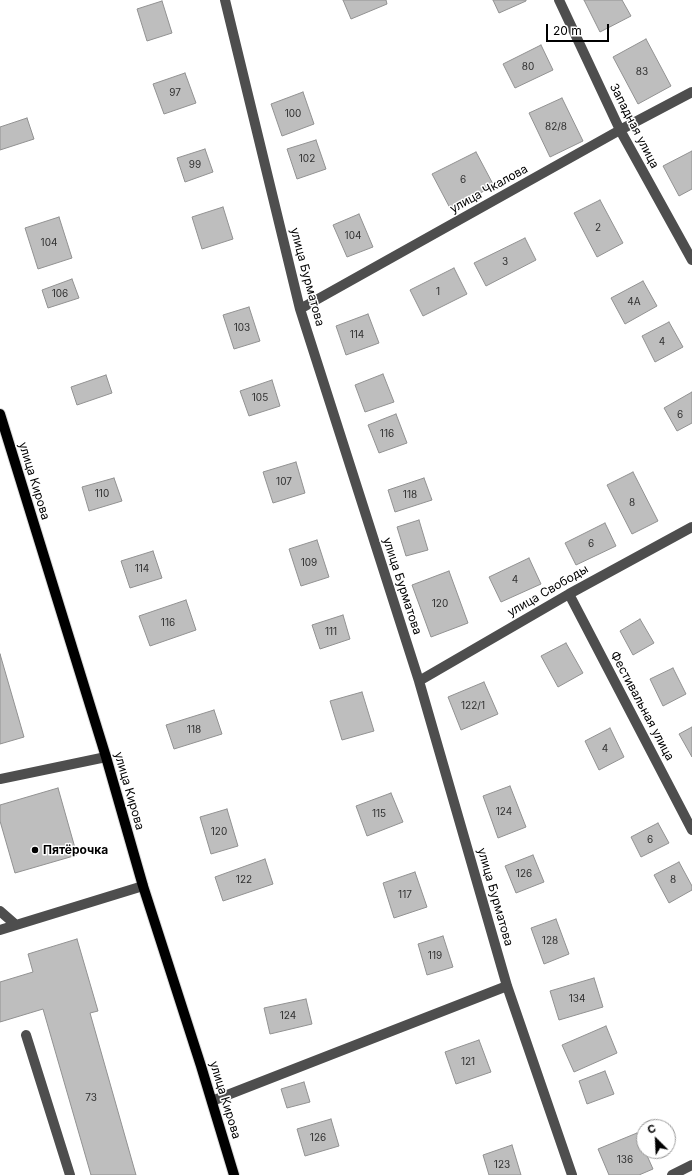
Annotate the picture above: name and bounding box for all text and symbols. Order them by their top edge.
scale bar [548,16,611,42]
text: 20 m [553,23,582,38]
house number: 80 [522,61,534,73]
house number: 83 [636,66,648,78]
street label: Западная улица [606,81,662,171]
house number: 97 [169,87,181,99]
house number: 100 [285,108,301,120]
house number: 82/8 [545,121,567,133]
house number: 102 [299,153,315,165]
house number: 99 [189,159,201,171]
street label: улица Чкалова [448,162,530,216]
house number: 6 [460,174,466,186]
house number: 2 [595,222,601,234]
street label: улица Бурматова [287,226,327,328]
house number: 104 [345,230,361,242]
house number: 104 [41,237,57,249]
house number: 3 [502,256,508,268]
house number: 1 [436,286,440,298]
house number: 106 [52,288,68,300]
house number: 4А [627,296,641,308]
house number: 103 [234,322,250,334]
house number: 114 [350,329,364,341]
house number: 4 [659,336,665,348]
house number: 105 [252,392,268,404]
house number: 6 [677,409,683,421]
house number: 116 [380,428,394,440]
street label: улица Кирова [15,440,53,522]
house number: 107 [276,476,292,488]
house number: 110 [95,488,109,500]
house number: 118 [403,489,417,501]
house number: 8 [629,497,635,509]
street label: улица Бурматова [379,536,425,636]
house number: 6 [588,538,594,550]
house number: 109 [301,557,317,569]
street label: улица Свободы [505,562,591,620]
house number: 114 [135,563,149,575]
house number: 4 [512,574,518,586]
house number: 120 [432,598,448,610]
house number: 116 [161,617,175,629]
house number: 111 [325,626,337,638]
street label: Фестивальная улица [607,649,677,763]
house number: 122/1 [461,700,485,712]
house number: 118 [187,724,201,736]
house number: 4 [602,743,608,755]
street label: улица Кирова [111,750,147,832]
house number: 124 [496,806,512,818]
house number: 115 [372,808,386,820]
house number: 120 [211,826,227,838]
house number: 6 [647,834,653,846]
place label: Пятёрочка [43,843,108,857]
marker: Пятёрочка [30,845,40,855]
street label: улица Бурматова [474,846,516,948]
house number: 126 [516,868,532,880]
house number: 122 [236,874,252,886]
house number: 8 [670,874,676,886]
house number: 117 [398,889,412,901]
house number: 128 [542,935,558,947]
house number: 119 [428,950,442,962]
house number: 134 [569,993,585,1005]
house number: 124 [280,1010,296,1022]
house number: 121 [461,1056,475,1068]
street label: улица Кирова [206,1059,244,1141]
house number: 73 [85,1092,97,1104]
north arrow [636,1119,676,1159]
text: С [645,1121,658,1137]
house number: 126 [310,1132,326,1144]
house number: 136 [617,1154,633,1166]
house number: 123 [494,1159,510,1171]

